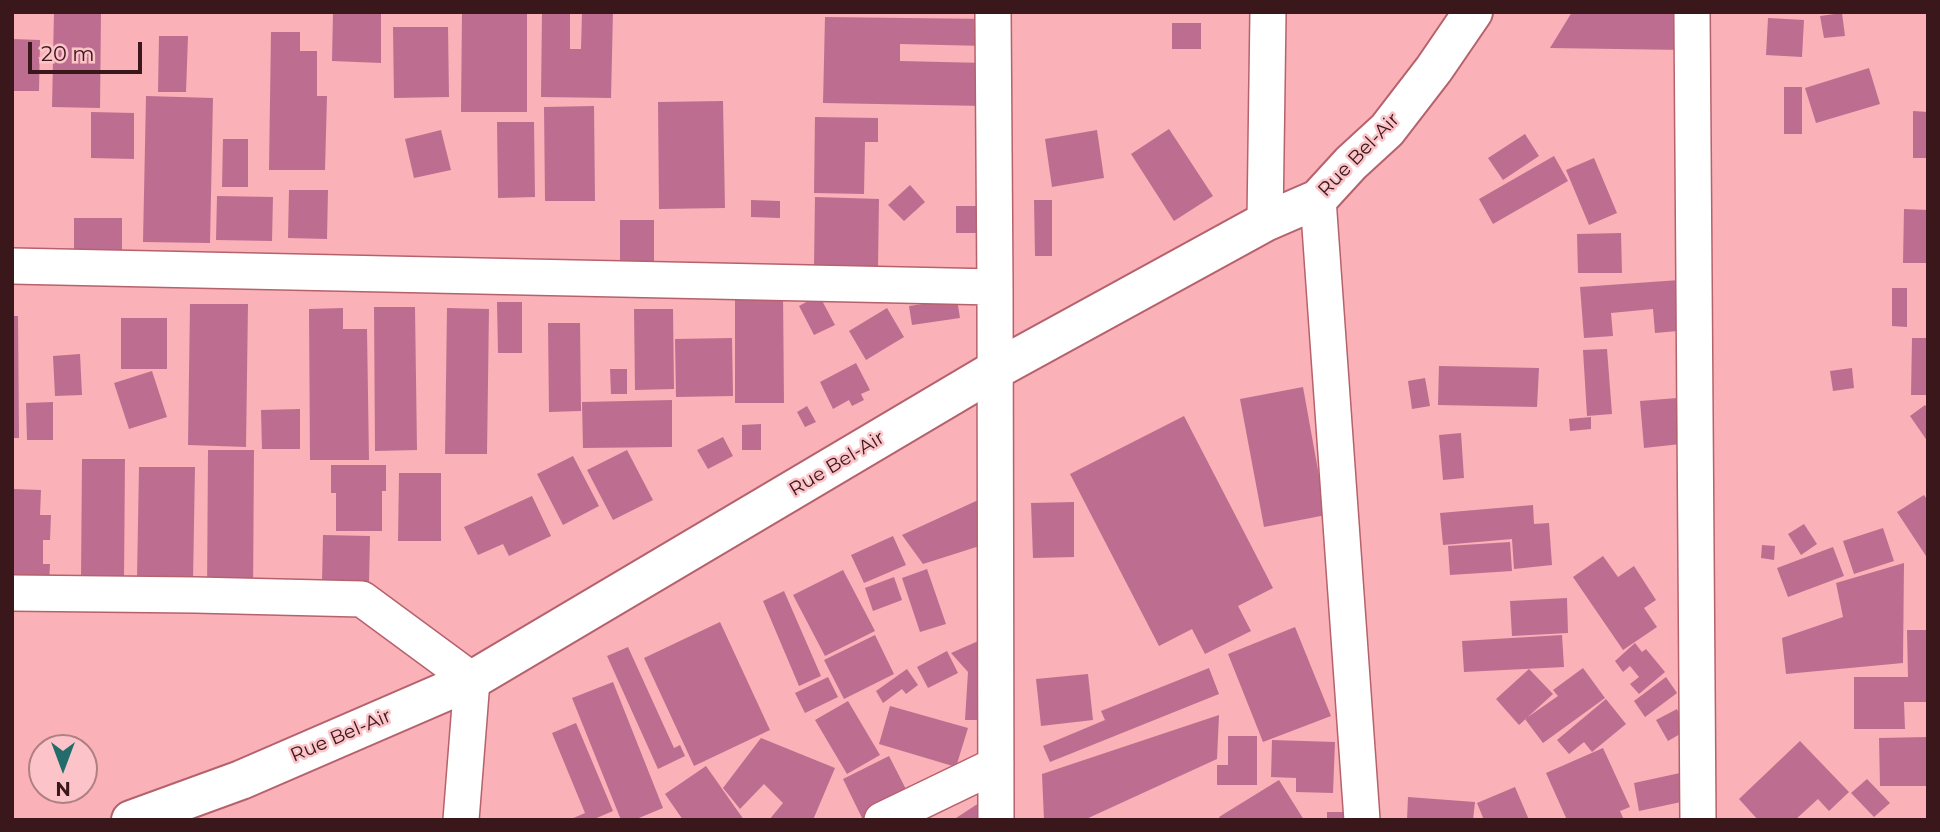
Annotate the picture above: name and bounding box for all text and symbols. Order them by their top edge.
scale bar [32,28,145,72]
text: 20 m [41,41,95,66]
street label: Rue Bel-Air [1314,109,1404,201]
street label: Rue Bel-Air [785,427,889,501]
street label: Rue Bel-Air [287,705,395,767]
north arrow [28,734,98,804]
text: N [55,777,71,800]

